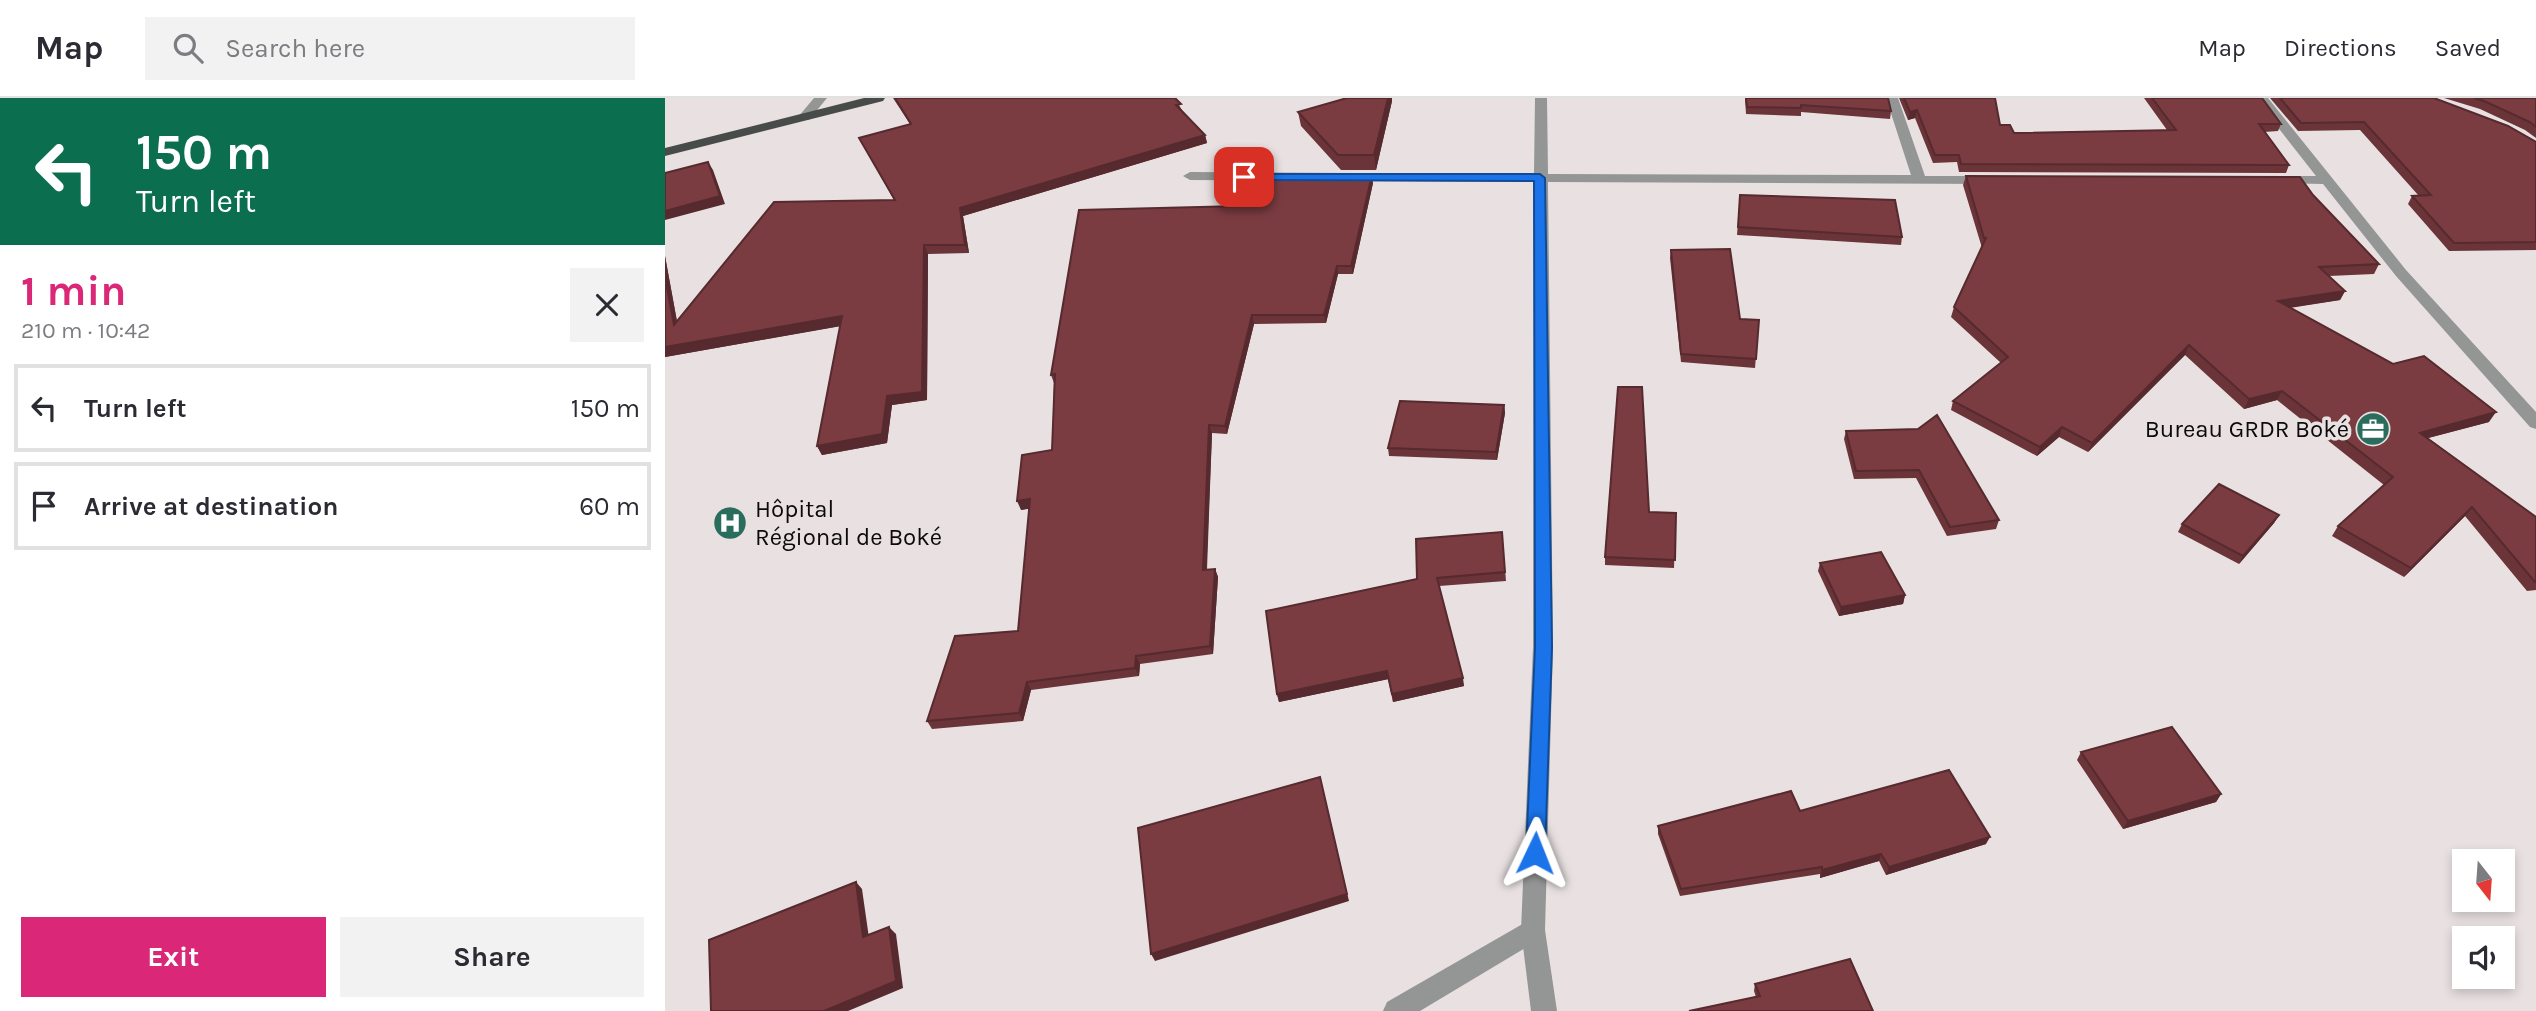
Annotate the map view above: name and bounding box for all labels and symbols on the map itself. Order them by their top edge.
pin [1214,147,1274,207]
office icon: Bureau GRDR Boké [2354,410,2392,448]
place label: Bureau GRDR Boké [2145,415,2349,443]
place label: Hôpital Régional de Boké [755,495,942,551]
hospital icon: Hôpital Régional de Boké [711,504,749,542]
position arrow [1498,816,1572,890]
north arrow [2452,849,2515,912]

